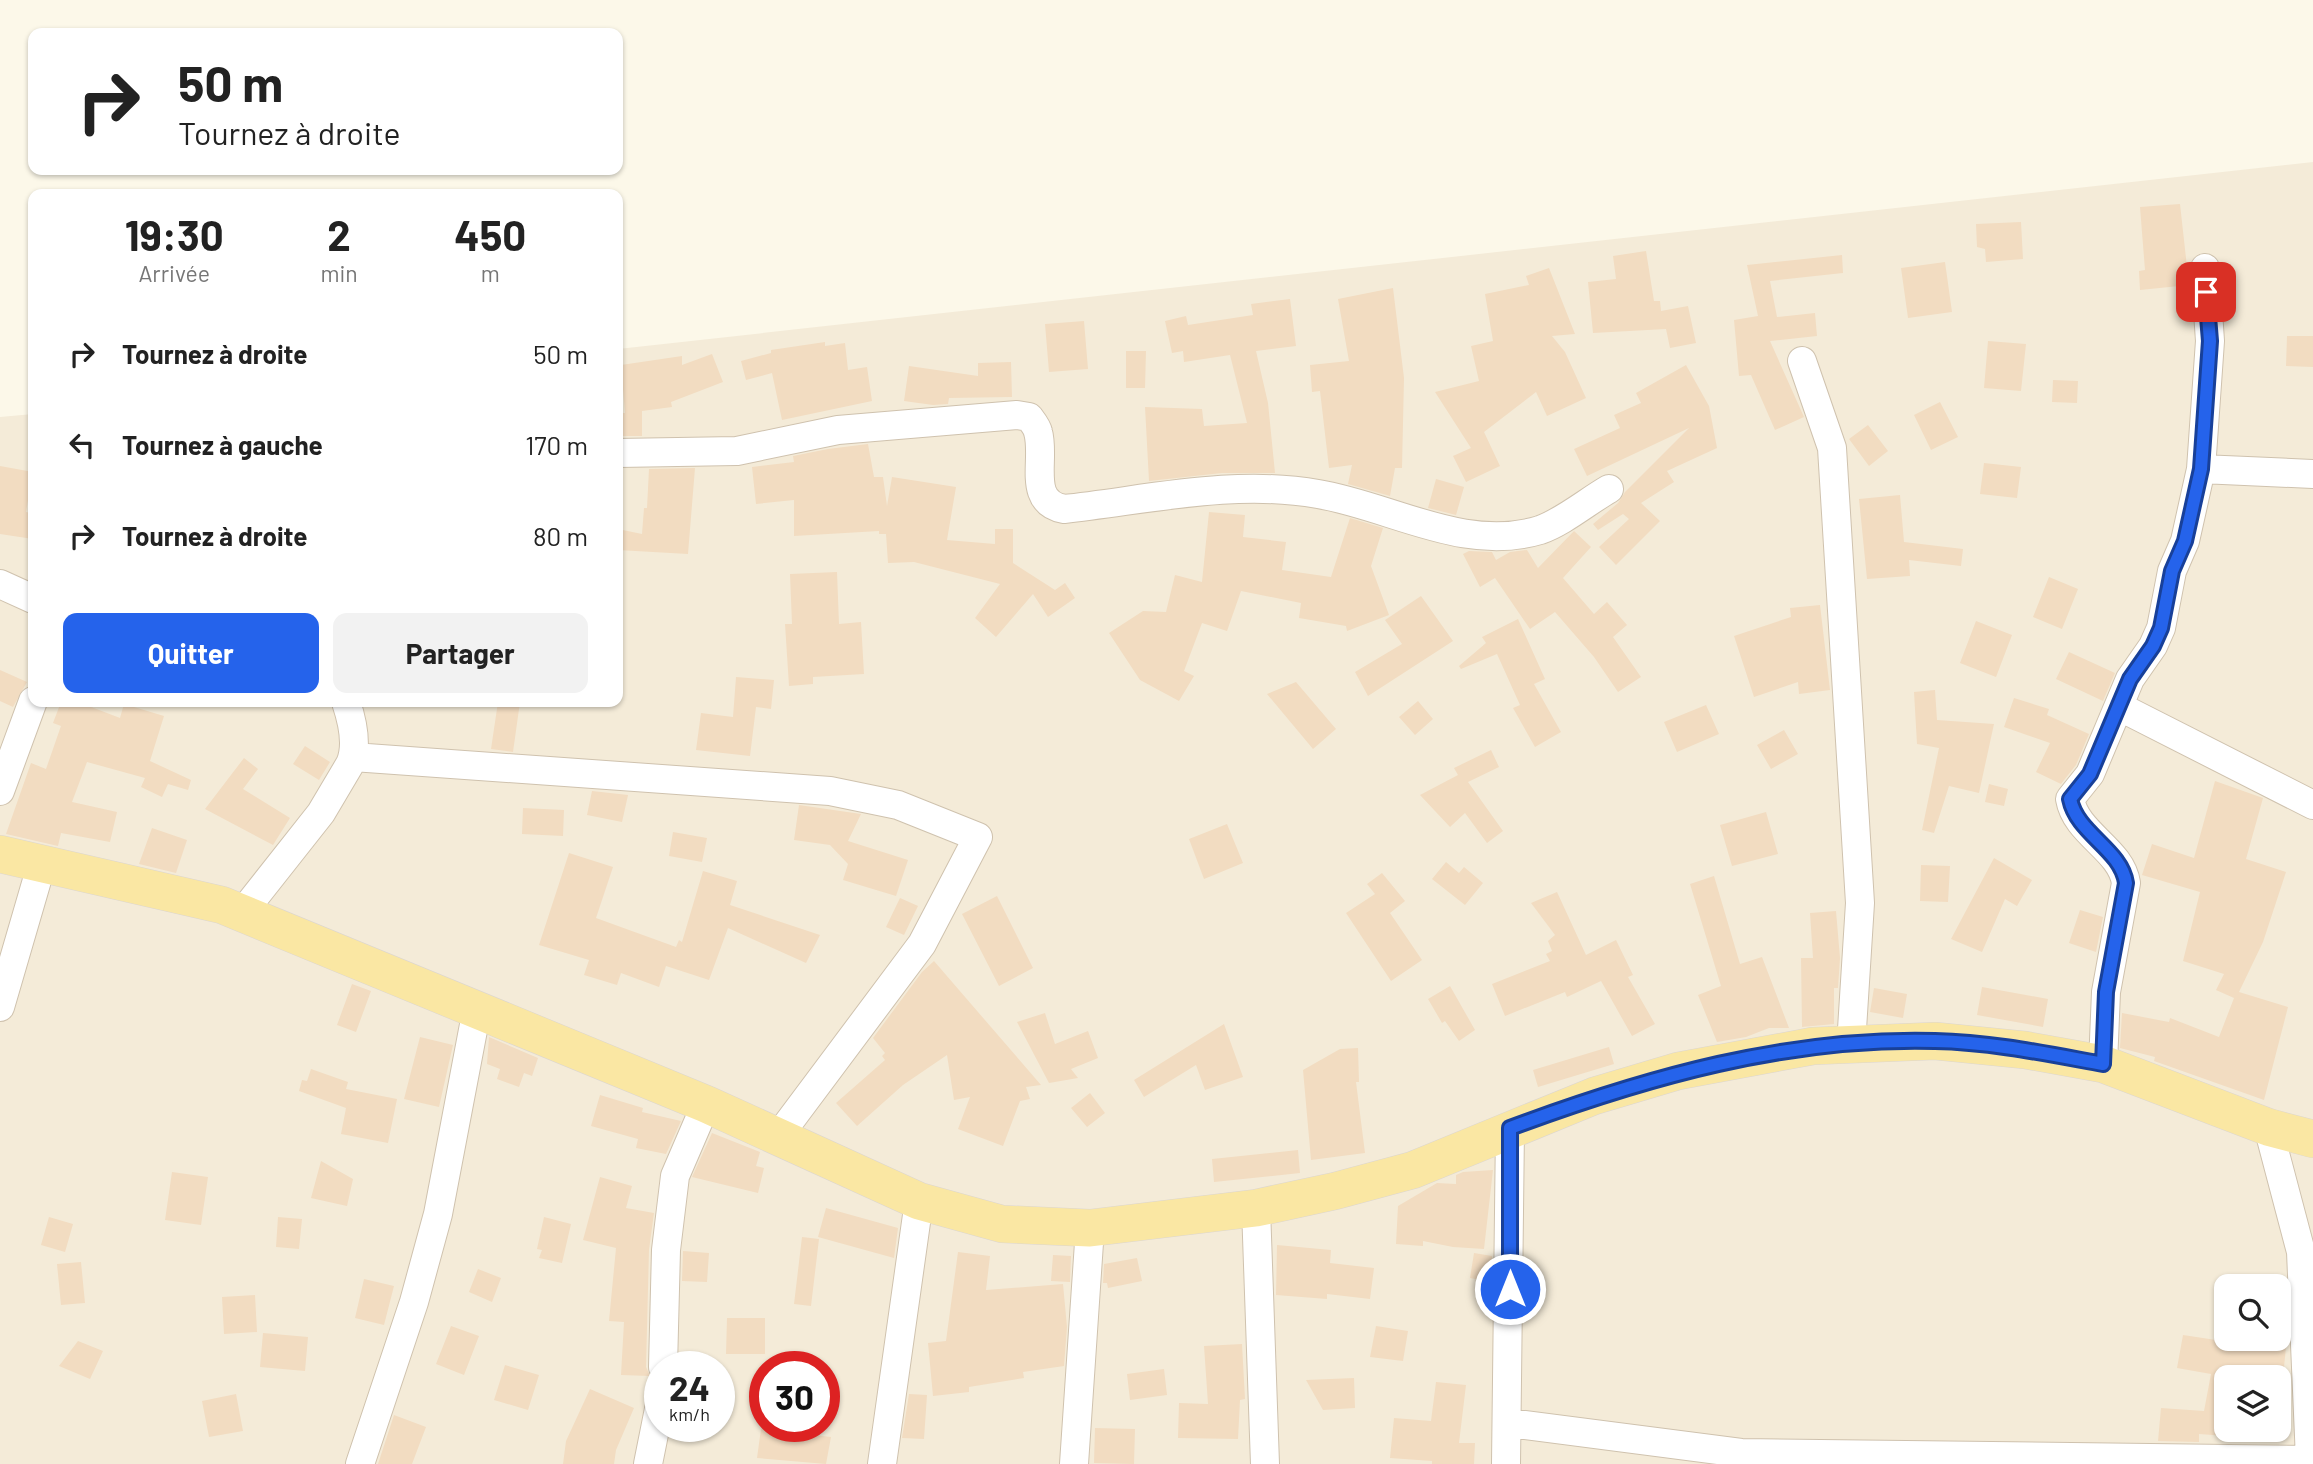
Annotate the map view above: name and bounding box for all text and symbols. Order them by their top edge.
text: 50 m [178,53,283,112]
icon: right [63,56,154,147]
text: Tournez à droite [178,113,400,151]
text: 19:30 [125,209,224,259]
text: 2 [327,209,351,259]
text: 450 [454,209,526,259]
text: Arrivée [138,259,210,287]
text: min [320,259,358,287]
text: m [481,259,500,287]
pin [2176,262,2236,322]
icon: arrive [2187,273,2225,311]
icon: right [63,335,101,373]
text: Tournez à droite [122,338,307,369]
text: 50 m [533,338,588,369]
icon: left [63,426,101,464]
text: Tournez à gauche [122,429,323,460]
text: 170 m [525,429,588,460]
icon: right [63,517,101,555]
text: Tournez à droite [122,520,307,551]
text: 80 m [533,520,588,551]
button: Quitter [63,613,319,693]
button: Partager [333,613,588,693]
position arrow [1473,1252,1547,1326]
map controls [2214,1274,2291,1442]
button: search [2214,1274,2291,1351]
speed limit sign: 30 [749,1351,840,1442]
button: layers [2214,1365,2291,1442]
text: 24 [669,1366,710,1408]
text: km/h [669,1403,710,1425]

